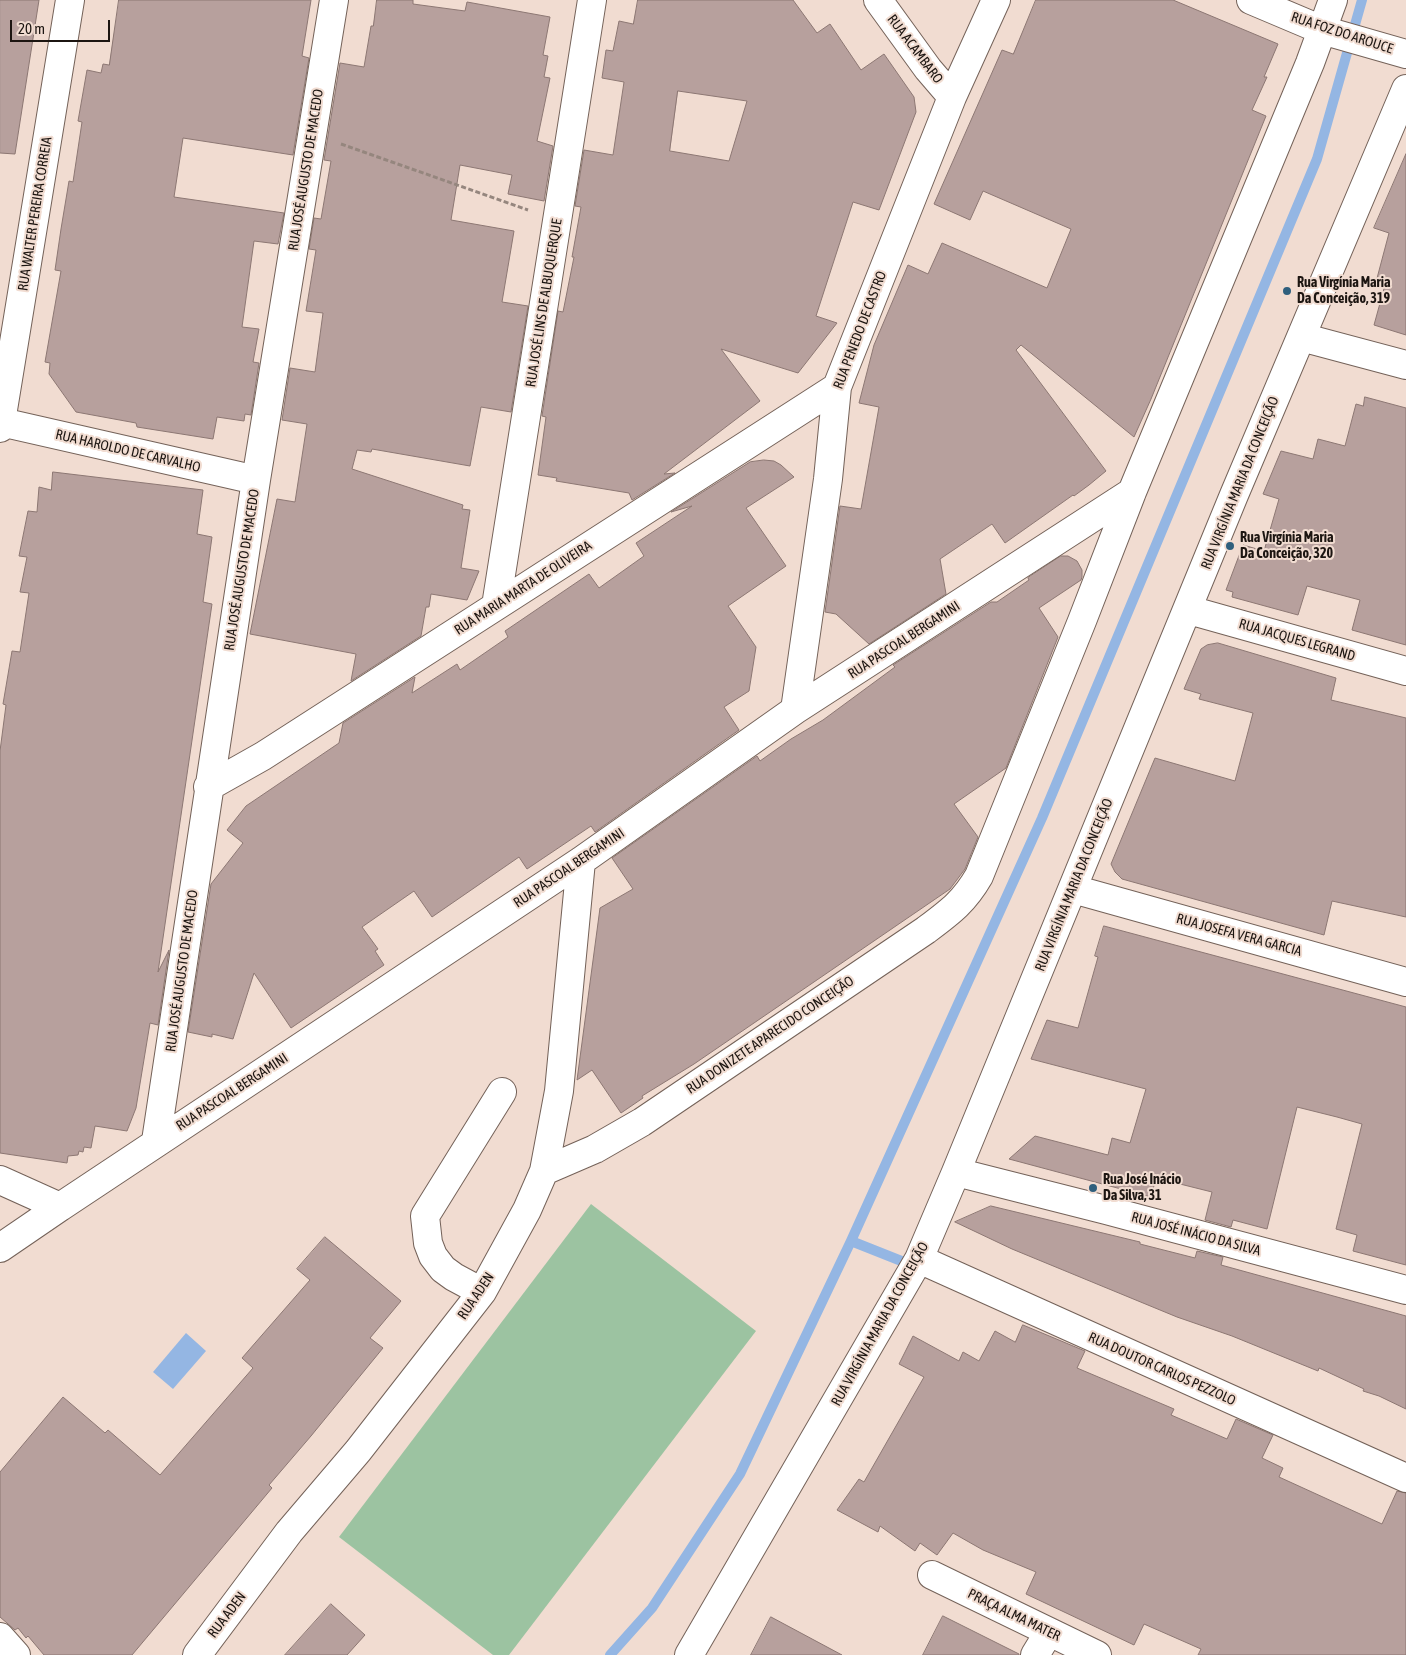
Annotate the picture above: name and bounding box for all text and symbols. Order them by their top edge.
street label: RUA FOZ DO AROUCE [1289,9,1395,57]
scale bar [12,10,112,42]
street label: RUA ACAMBARO [884,11,946,87]
text: 20 m [18,20,45,37]
street label: RUA JOSÉ AUGUSTO DE MACEDO [285,88,327,252]
street label: RUA WALTER PEREIRA CORREIA [15,136,55,292]
street label: RUA JOSÉ LINS DE ALBUQUERQUE [522,218,566,388]
street label: RUA PENEDO DE CASTRO [830,269,890,391]
place label: Rua Virgínia Maria Da Conceição, 319 [1297,275,1390,308]
marker: Rua Virgínia Maria Da Conceição, 319 [1281,285,1293,297]
street label: RUA VIRGÍNIA MARIA DA CONCEIÇÃO [1198,394,1282,572]
street label: RUA HAROLDO DE CARVALHO [54,426,202,476]
street label: RUA JOSÉ AUGUSTO DE MACEDO [221,488,263,652]
place label: Rua Virgínia Maria Da Conceição, 320 [1240,530,1333,562]
street label: RUA MARIA MARTA DE OLIVEIRA [451,537,595,639]
marker: Rua Virgínia Maria Da Conceição, 320 [1224,540,1236,552]
street label: RUA PASCOAL BERGAMINI [845,598,963,682]
street label: RUA JACQUES LEGRAND [1237,615,1357,665]
street label: RUA VIRGÍNIA MARIA DA CONCEIÇÃO [1032,796,1116,974]
street label: RUA PASCOAL BERGAMINI [510,825,628,911]
street label: RUA JOSÉ AUGUSTO DE MACEDO [162,889,202,1053]
street label: RUA JOSEFA VERA GARCIA [1174,910,1304,960]
street label: RUA DONIZETE APARECIDO CONCEIÇÃO [683,973,857,1097]
street label: RUA PASCOAL BERGAMINI [173,1050,291,1134]
place label: Rua José Inácio Da Silva, 31 [1103,1172,1181,1204]
marker: Rua José Inácio Da Silva, 31 [1087,1182,1099,1194]
street label: RUA JOSÉ INÁCIO DA SILVA [1129,1209,1263,1259]
street label: RUA VIRGÍNIA MARIA DA CONCEIÇÃO [828,1239,932,1409]
street label: RUA ADEN [454,1269,498,1323]
street label: RUA DOUTOR CARLOS PEZZOLO [1086,1329,1238,1409]
street label: PRAÇA ALMA MATER [965,1585,1063,1645]
street label: RUA ADEN [204,1589,250,1641]

